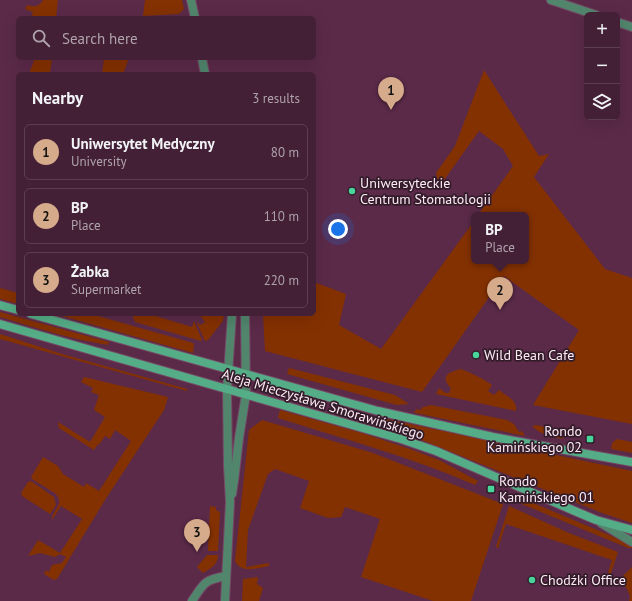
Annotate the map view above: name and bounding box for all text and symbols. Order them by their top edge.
map controls [584,12,620,120]
button: + [584,12,620,48]
search box [16,16,316,60]
icon: search [30,27,52,49]
text: Search here [62,29,138,48]
button: − [584,48,620,84]
pin: 1 [378,77,404,110]
button: layers [584,84,620,120]
text: Nearby [32,87,83,109]
text: 3 results [252,90,300,107]
text: Uniwersytet Medyczny [71,134,215,153]
text: 1 [42,144,50,161]
text: 80 m [271,144,299,161]
text: University [71,153,127,170]
place label: Uniwersyteckie Centrum Stomatologii [360,174,491,208]
marker: Uniwersyteckie Centrum Stomatologii [347,186,357,196]
text: BP [71,198,88,217]
text: 2 [42,208,50,225]
text: 110 m [264,208,299,225]
popup [471,212,529,264]
text: Place [71,217,101,234]
your location [328,219,348,239]
text: BP [485,220,503,239]
text: Place [485,239,515,256]
text: Żabka [71,262,109,281]
text: 3 [42,272,50,289]
text: 220 m [264,272,299,289]
pin: 2 [487,277,513,310]
text: Supermarket [71,281,141,298]
place label: Wild Bean Cafe [484,346,574,364]
marker: Wild Bean Cafe [471,350,481,360]
street label: Aleja Mieczysława Smorawińskiego [220,365,426,443]
place label: Rondo Kamińskiego 02 [487,422,582,456]
marker: Rondo Kamińskiego 02 [585,434,595,444]
place label: Rondo Kamińskiego 01 [499,472,594,506]
marker: Rondo Kamińskiego 01 [486,484,496,494]
pin: 3 [184,519,210,552]
place label: Chodźki Office [540,571,626,589]
marker: Chodźki Office [527,575,537,585]

